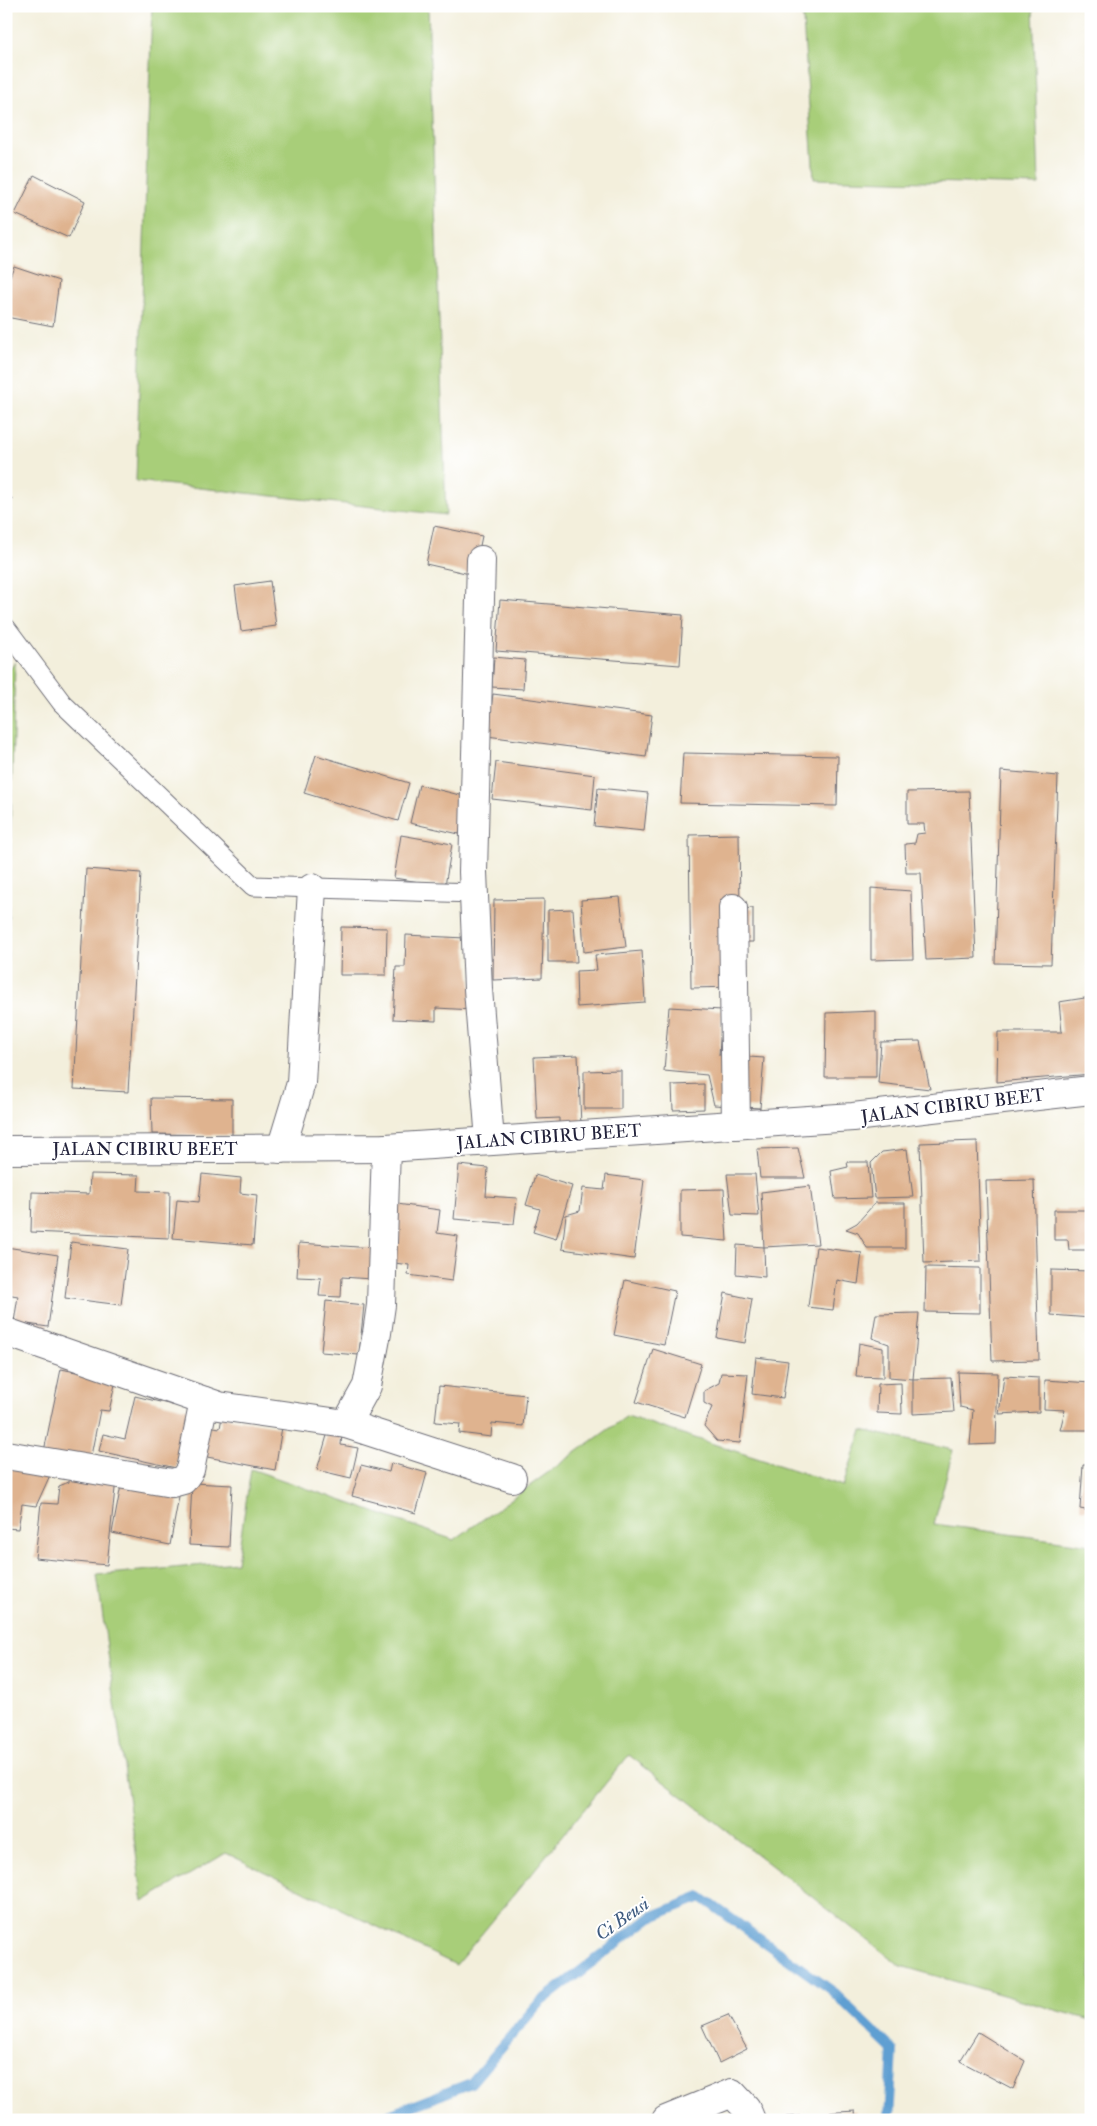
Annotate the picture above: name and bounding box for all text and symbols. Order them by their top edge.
street label: JALAN CIBIRU BEET [859,1083,1047,1129]
street label: JALAN CIBIRU BEET [455,1119,643,1155]
street label: JALAN CIBIRU BEET [51,1138,238,1161]
water label: Ci Beusi [590,1892,654,1946]

